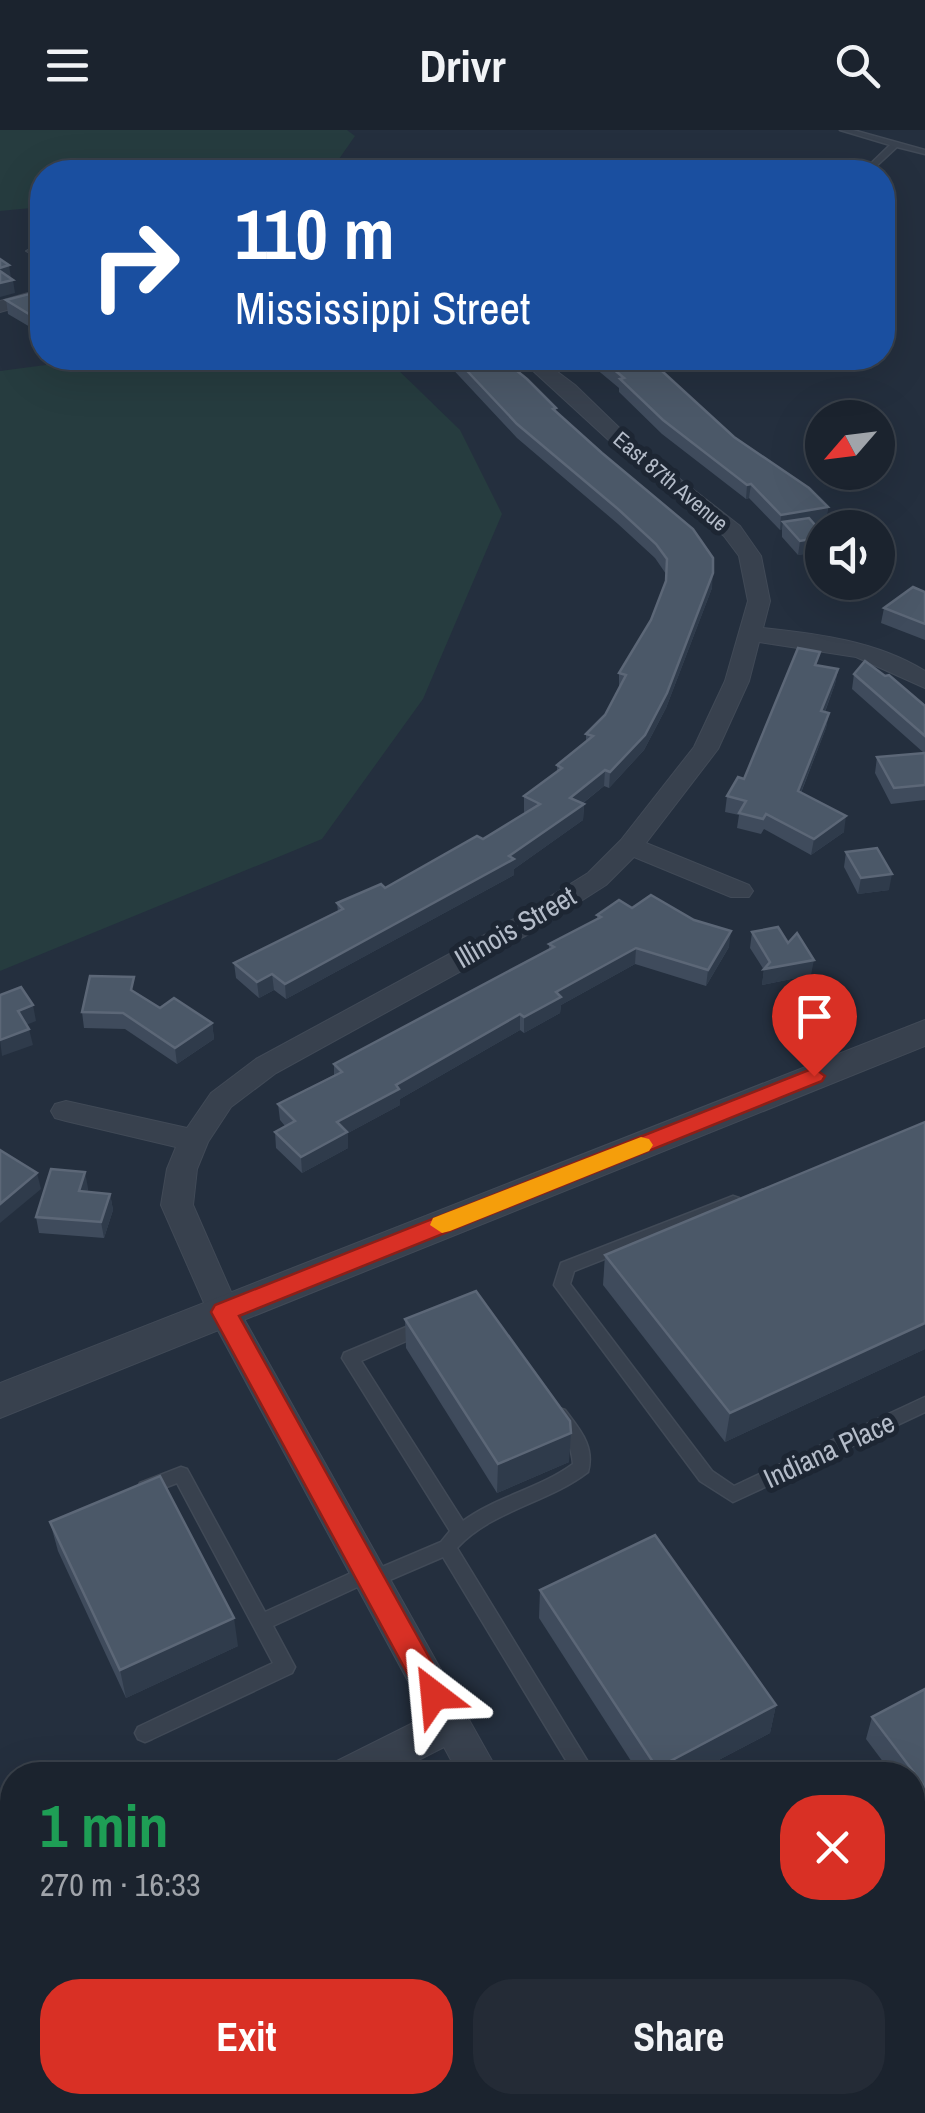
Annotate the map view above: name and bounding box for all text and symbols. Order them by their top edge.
text: Drivr [419,35,506,96]
icon: menu [40,38,95,93]
icon: search [830,38,885,93]
text: 110 m [235,187,395,281]
icon: right [70,200,200,330]
text: Mississippi Street [235,277,530,338]
north arrow [805,400,895,490]
map controls [805,400,895,600]
street label: East 87th Avenue [607,424,735,538]
button: sound [805,510,895,600]
street label: Illinois Street [447,877,583,977]
pin [772,974,857,1077]
icon: arrive [787,989,842,1044]
street label: Indiana Place [757,1403,901,1497]
position arrow [382,1643,486,1747]
text: 1 min [40,1785,169,1866]
button: close [780,1795,885,1900]
text: 270 m · 16:33 [40,1863,200,1906]
button: Exit [40,1979,453,2094]
button: Share [473,1979,885,2094]

